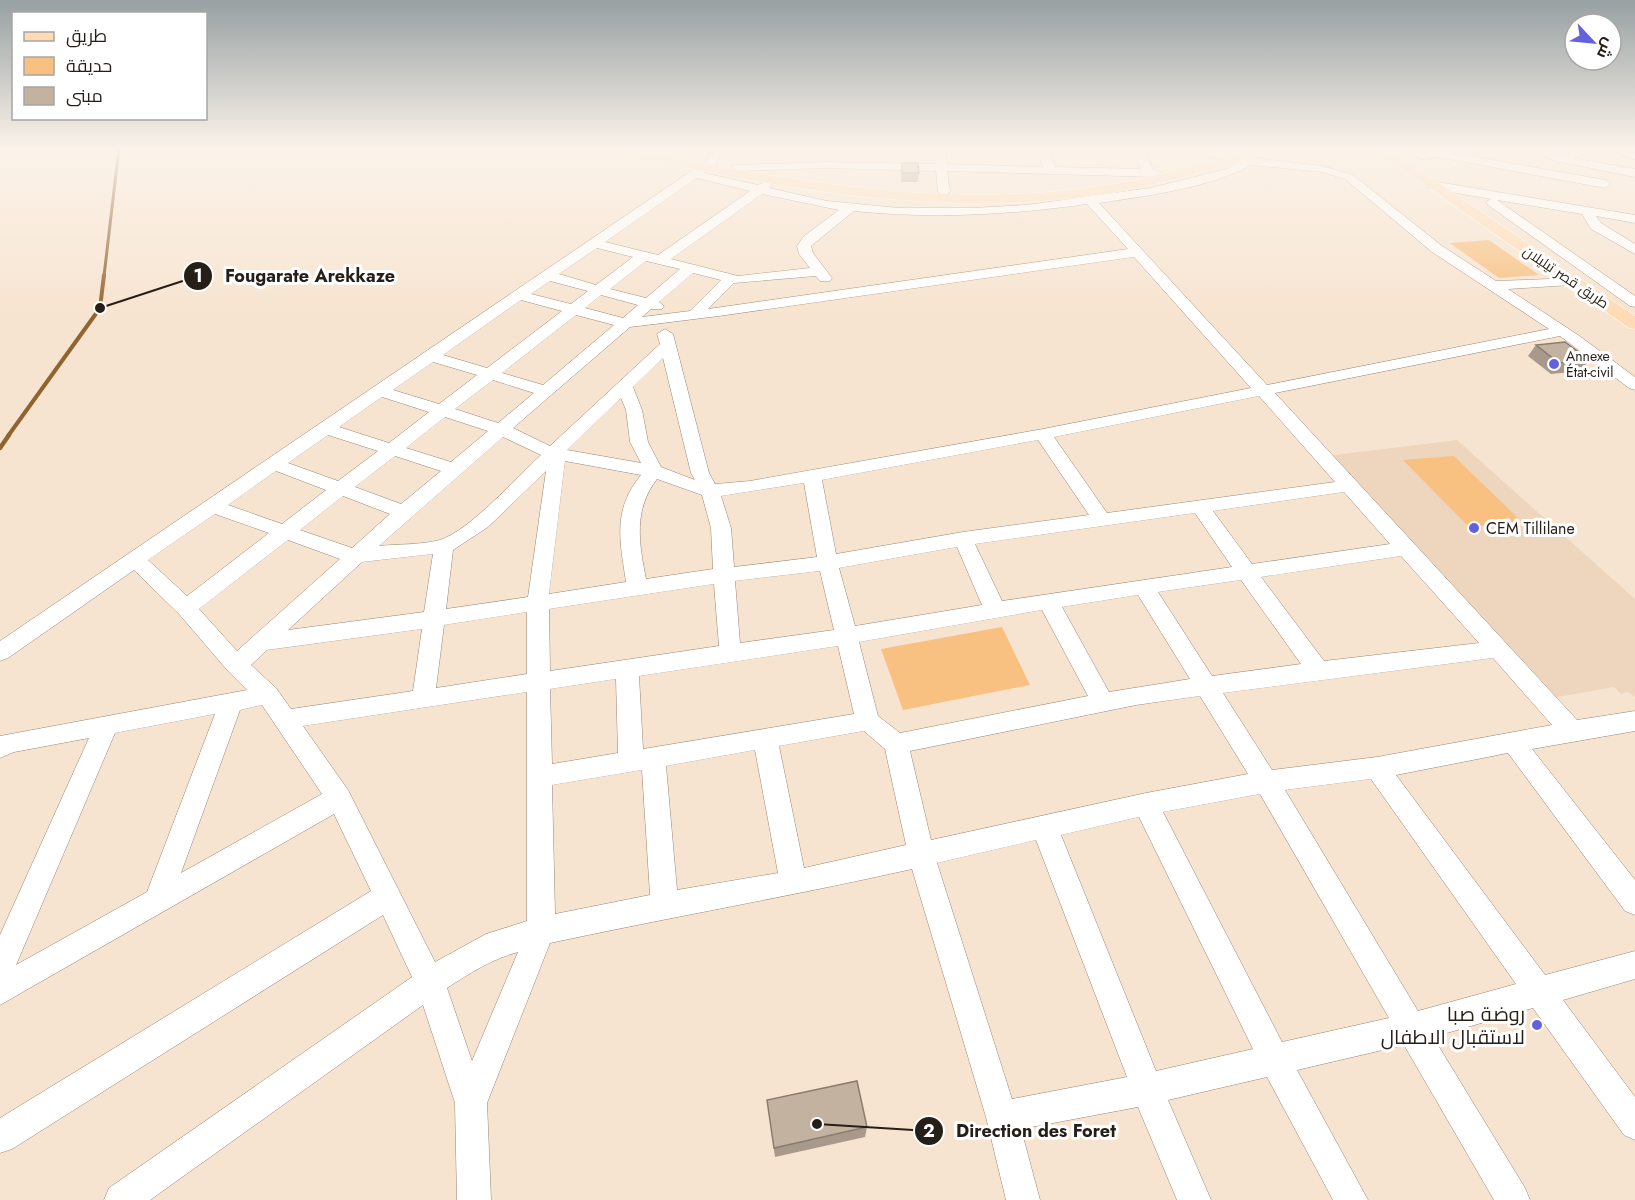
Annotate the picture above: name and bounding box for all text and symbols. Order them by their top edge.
legend [12,12,207,120]
north arrow [1563,12,1623,72]
text: طريق [66,23,107,49]
text: ش [1591,34,1621,63]
text: حديقة [66,53,112,79]
text: مبنى [66,83,103,109]
street label: طريق قصر تيليلان [1519,241,1613,313]
callout: Fougarate Arekkaze [183,258,407,294]
text: 1 [193,263,203,289]
text: Fougarate Arekkaze [225,263,395,289]
place label: Annexe État-civil [1566,346,1613,382]
marker: Annexe État-civil [1547,357,1561,371]
place label: CEM Tillilane [1486,517,1575,540]
marker: CEM Tillilane [1467,521,1481,535]
place label: روضة صبا لاستقبال الاطفال [1381,1000,1525,1052]
marker: روضة صبا لاستقبال الاطفال [1530,1018,1544,1032]
callout: Direction des Foret [914,1113,1128,1149]
text: 2 [923,1118,935,1144]
text: Direction des Foret [956,1118,1116,1144]

